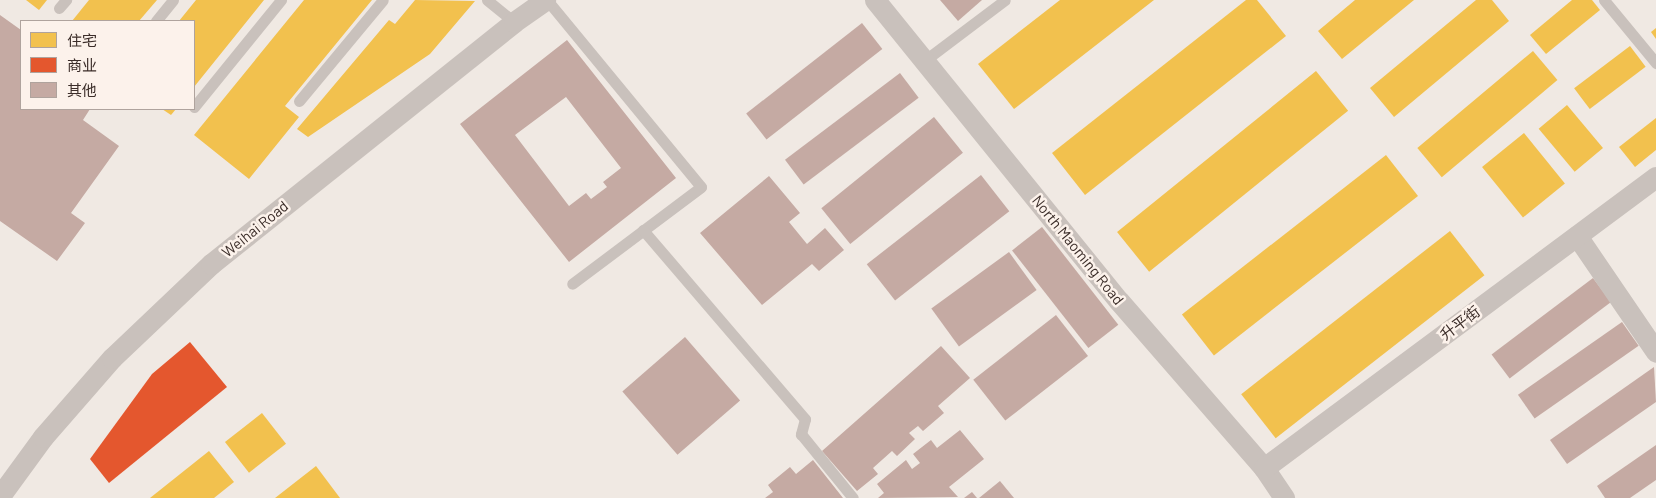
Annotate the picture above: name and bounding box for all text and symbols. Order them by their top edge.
legend [20,20,195,110]
text: 住宅 [67,31,97,49]
text: 商业 [67,56,97,74]
text: 其他 [67,81,97,99]
street label: North Maoming Road [1028,192,1128,308]
street label: Weihai Road [218,197,292,261]
street label: 升平街 [1437,302,1483,344]

